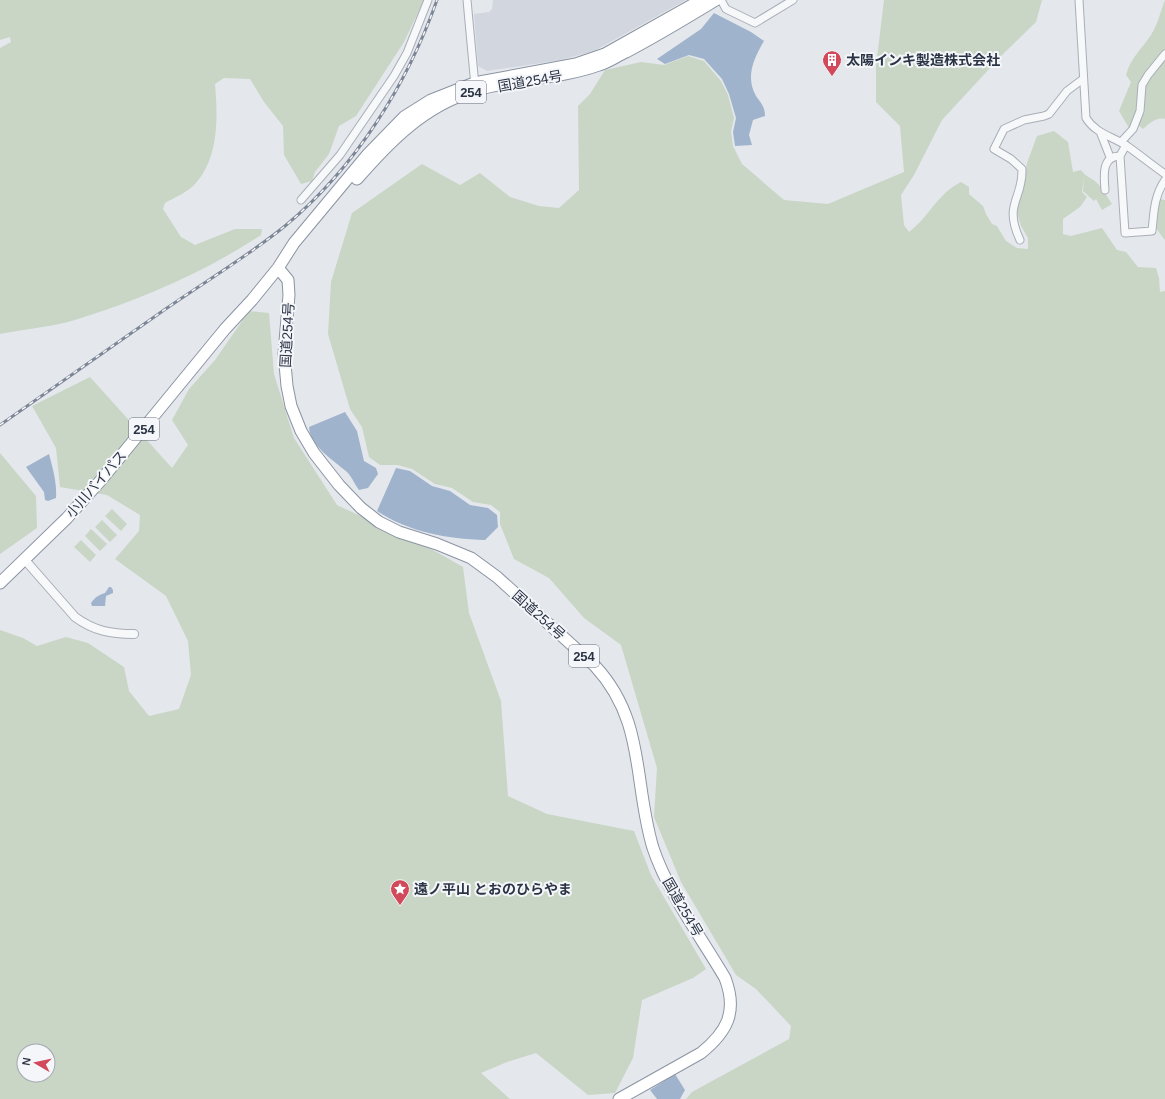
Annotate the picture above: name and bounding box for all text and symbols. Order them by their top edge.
building icon: 太陽インキ製造株式会社 [821,49,843,77]
place label: 太陽インキ製造株式会社 [846,52,1000,68]
street label: 国道254号 [496,67,564,95]
road number: 254 [456,81,486,103]
street label: 国道254号 [277,302,297,368]
road number: 254 [129,418,159,440]
street label: 小川バイパス [62,447,130,521]
street label: 国道254号 [509,587,569,643]
road number: 254 [569,645,599,667]
street label: 国道254号 [660,875,706,939]
place icon: 遠ノ平山 とおのひらやま [389,878,411,906]
place label: 遠ノ平山 とおのひらやま [414,881,572,897]
north arrow [16,1043,56,1083]
text: N [20,1057,33,1066]

